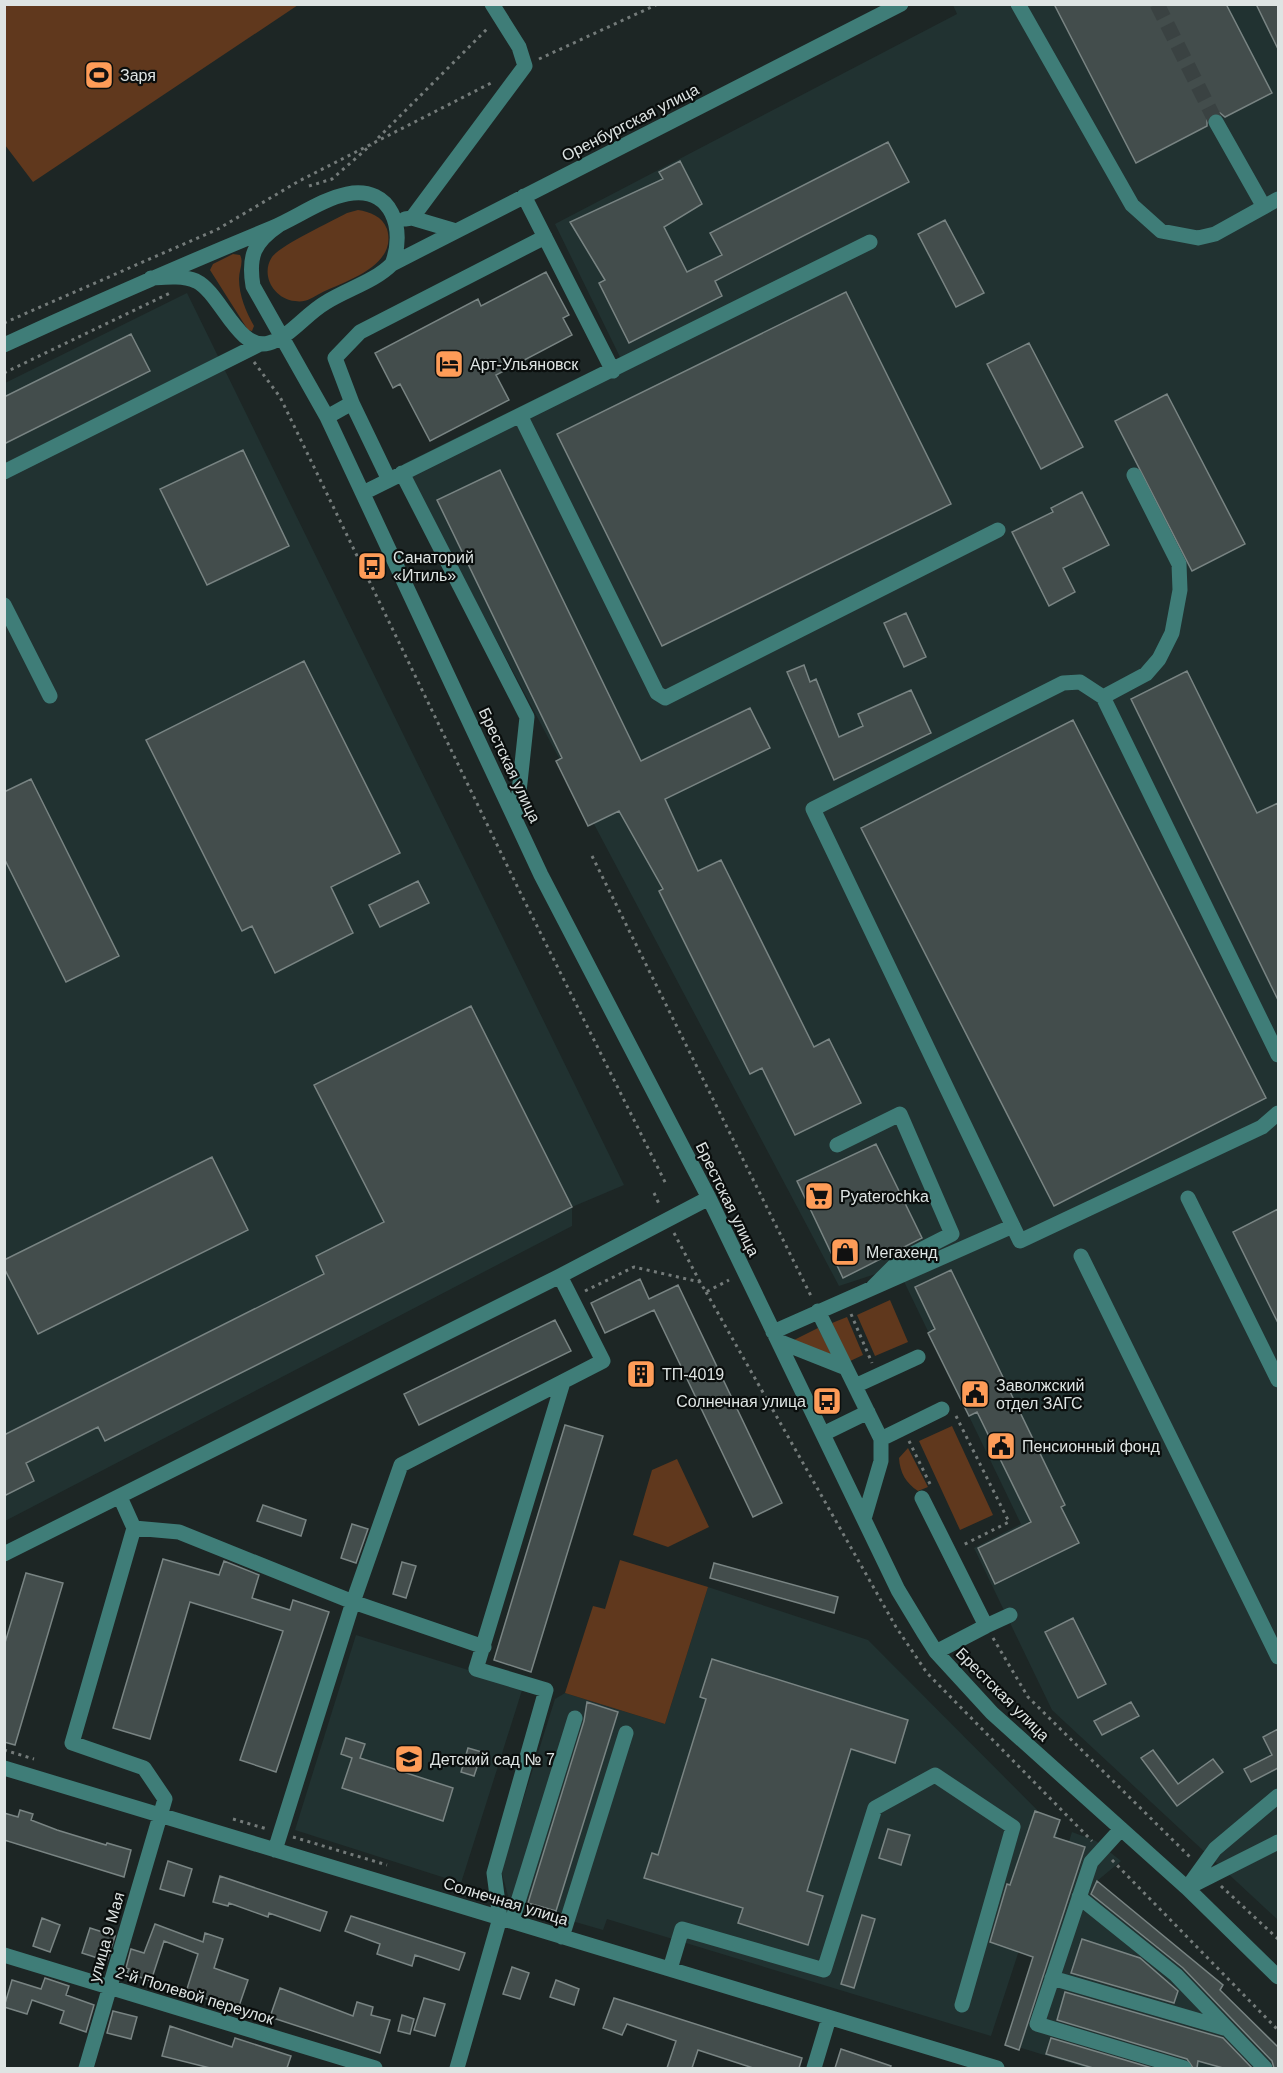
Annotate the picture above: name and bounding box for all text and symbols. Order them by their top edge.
sports icon: Заря [83,59,115,91]
place label: Заря [120,67,156,84]
street label: Оренбургская улица [559,80,702,164]
hotel icon: Арт-Ульяновск [433,348,465,380]
place label: Арт-Ульяновск [470,356,579,373]
place label: Санаторий «Итиль» [393,549,474,584]
bus stop icon: Санаторий «Итиль» [356,550,388,582]
street label: Брестская улица [475,705,544,825]
street label: Брестская улица [693,1139,763,1259]
supermarket icon: Pyaterochka [803,1180,835,1212]
place label: Pyaterochka [840,1188,929,1205]
shop icon: Мегахенд [829,1236,861,1268]
place label: Мегахенд [866,1244,938,1261]
building icon: ТП-4019 [625,1358,657,1390]
place label: ТП-4019 [662,1366,724,1383]
place label: Заволжский отдел ЗАГС [996,1377,1084,1412]
public building icon: Заволжский отдел ЗАГС [959,1378,991,1410]
bus stop icon: Солнечная улица [811,1385,843,1417]
place label: Солнечная улица [676,1393,806,1410]
public building icon: Пенсионный фонд [985,1430,1017,1462]
place label: Пенсионный фонд [1022,1438,1161,1455]
street label: Брестская улица [953,1644,1053,1745]
school or university icon: Детский сад № 7 [393,1743,425,1775]
place label: Детский сад № 7 [430,1751,555,1768]
street label: Солнечная улица [441,1874,570,1929]
street label: улица 9 Мая [86,1890,127,1984]
street label: 2-й Полевой переулок [114,1963,277,2028]

